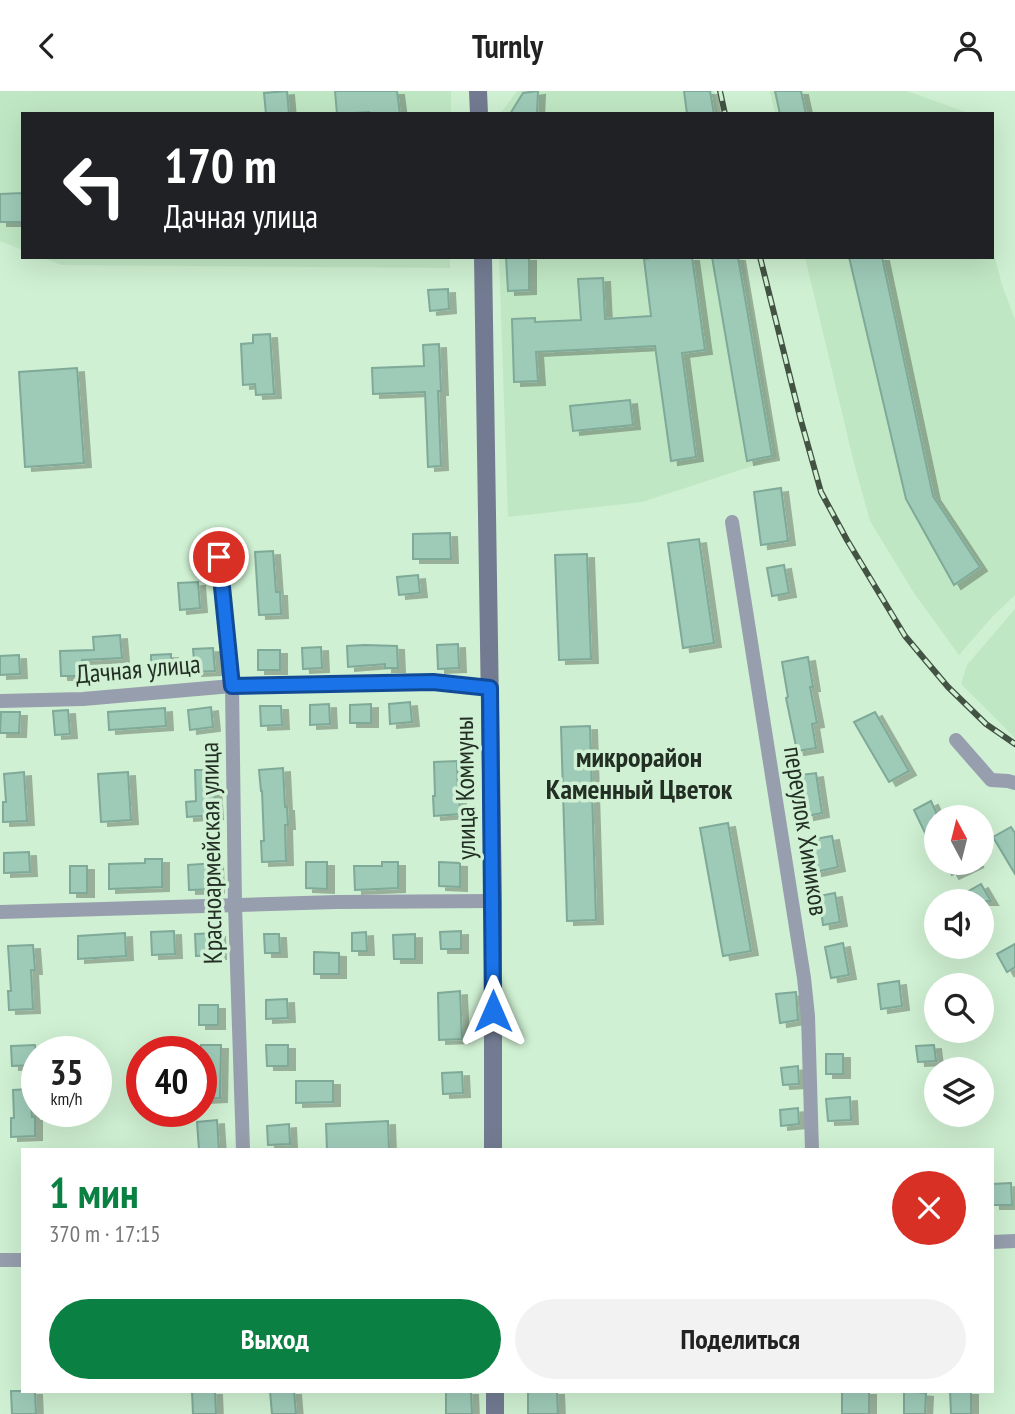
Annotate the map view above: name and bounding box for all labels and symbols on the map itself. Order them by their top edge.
pin [189,527,249,587]
street label: Дачная улица [74,647,202,690]
street label: улица Коммуны [447,716,482,860]
district label: микрорайон Каменный Цветок [546,738,733,807]
street label: Красноармейская улица [192,742,229,964]
street label: переулок Химиков [777,744,836,918]
north arrow [924,805,994,875]
position arrow [456,974,530,1048]
speed limit sign: 40 [126,1036,217,1127]

